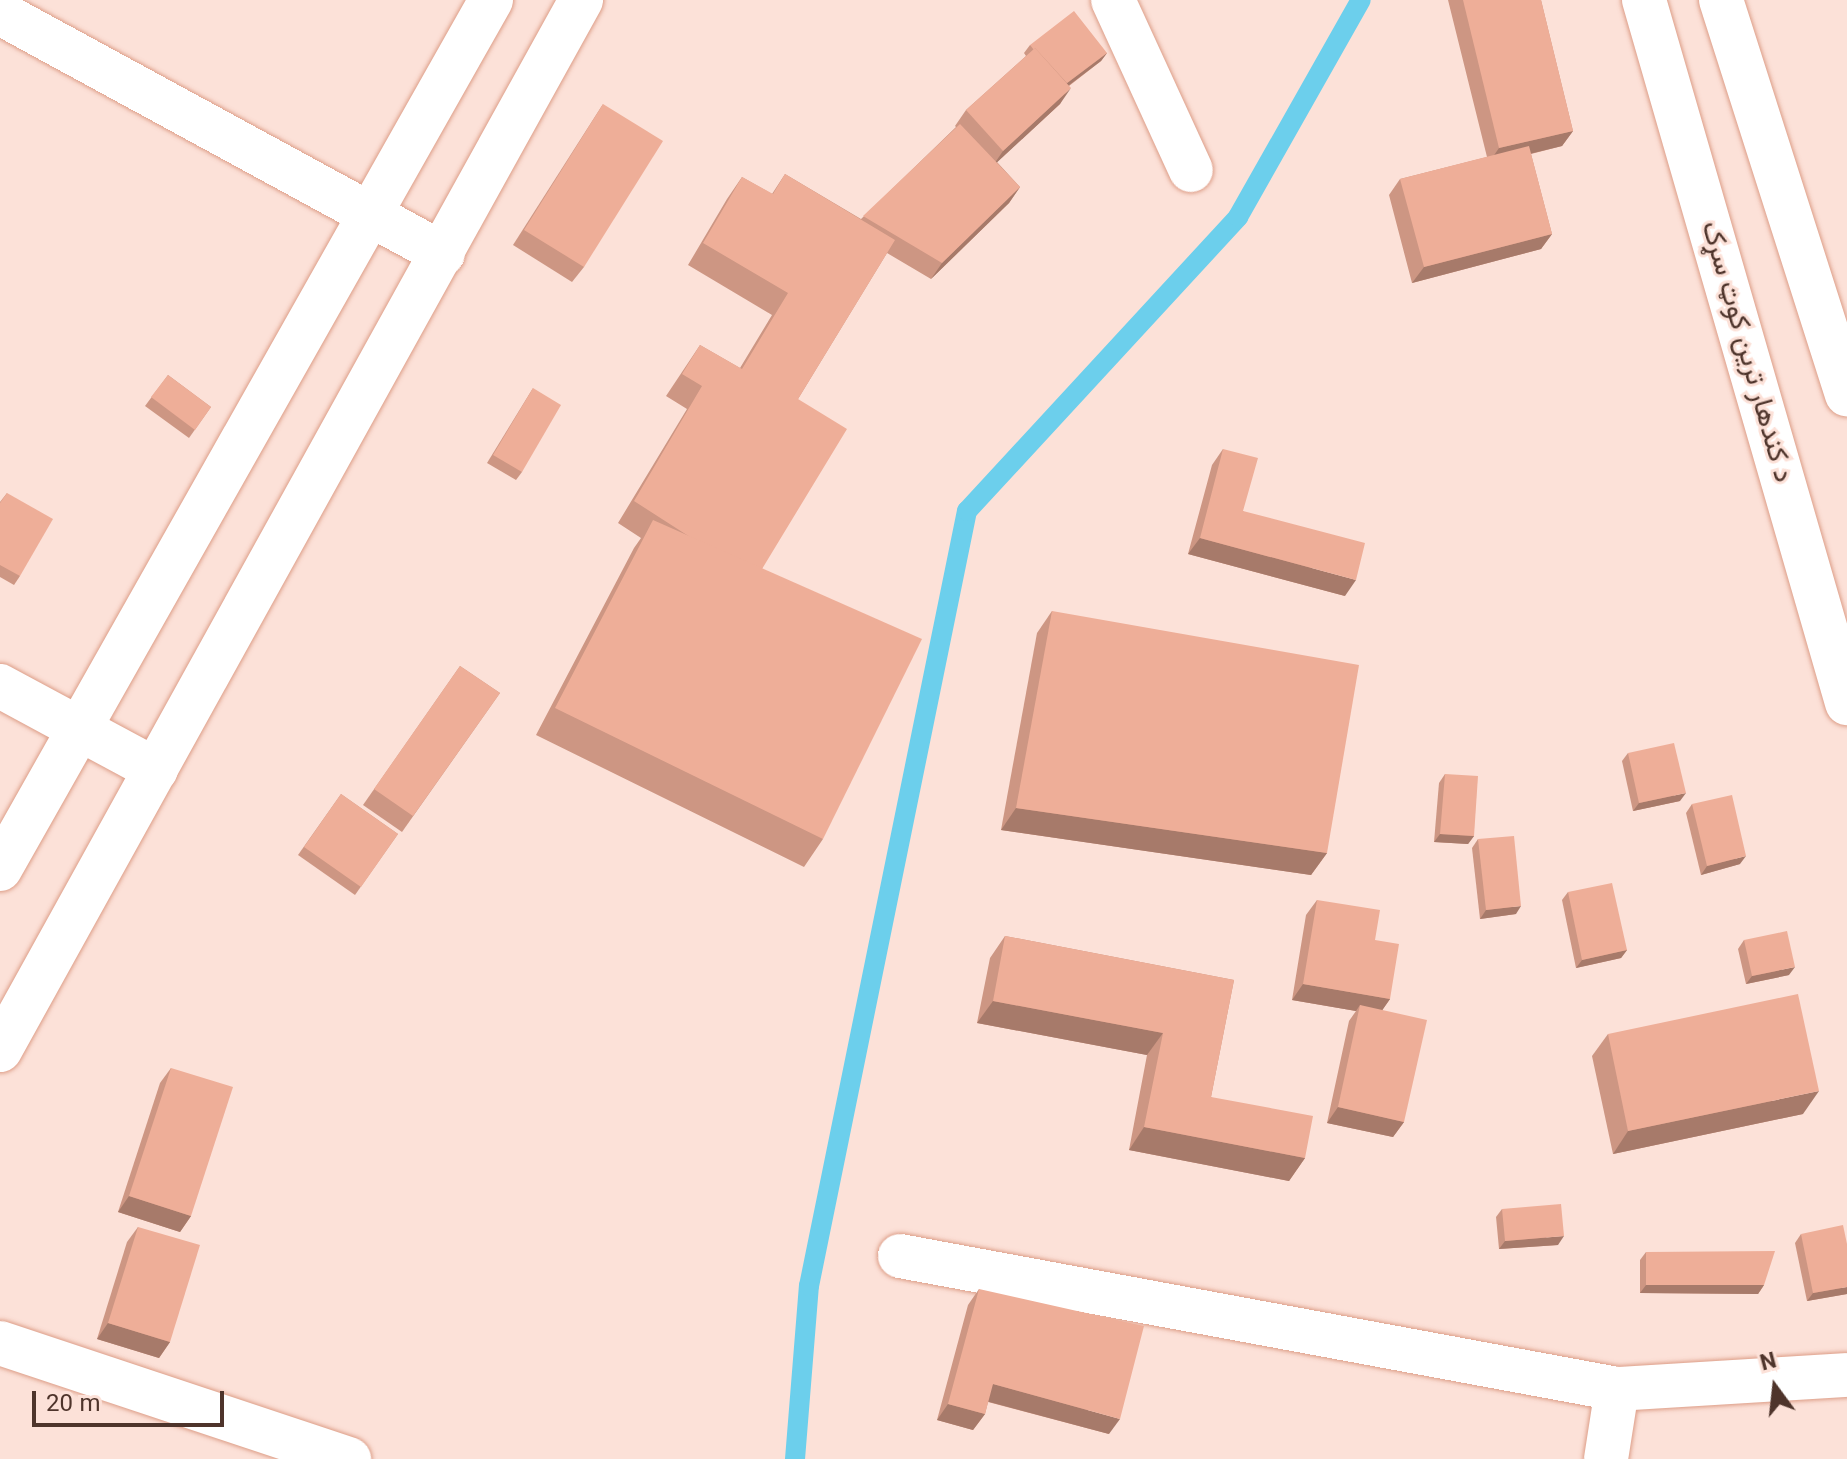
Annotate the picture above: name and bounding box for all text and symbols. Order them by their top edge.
street label: د کندهار ترين کوټ سړک [1693,218,1799,486]
text: N [1757,1344,1781,1382]
north arrow [1735,1347,1815,1427]
scale bar [36,1375,228,1425]
text: 20 m [46,1386,100,1424]

